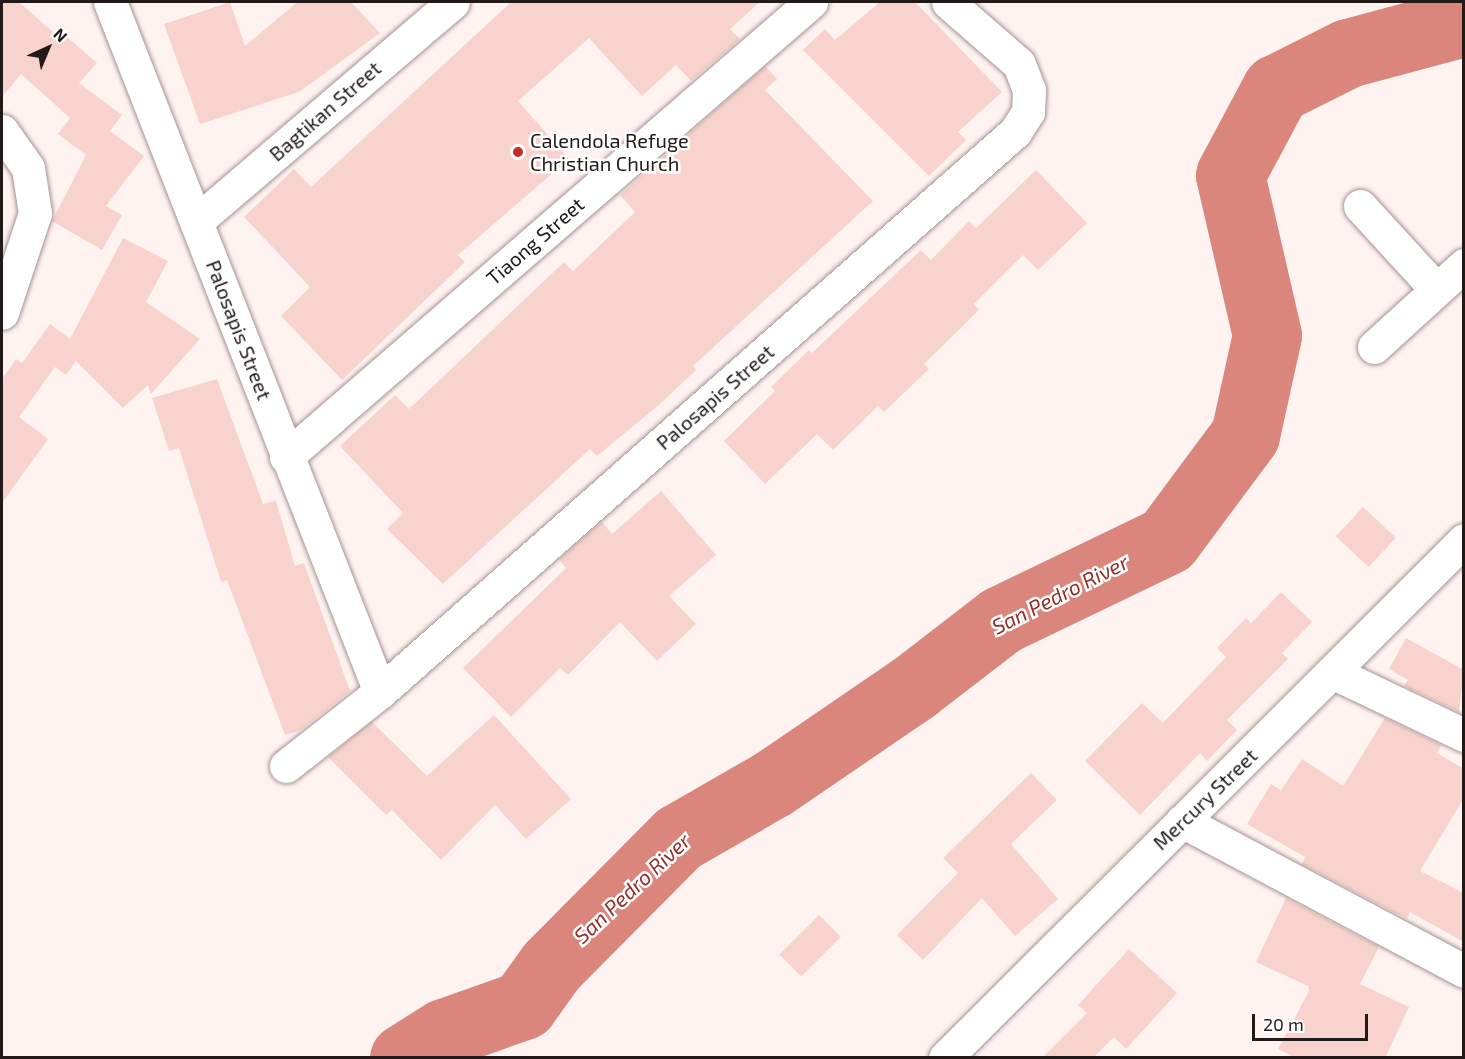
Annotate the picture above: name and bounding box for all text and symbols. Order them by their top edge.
north arrow [18,18,78,78]
text: N [50,24,72,46]
street label: Bagtikan Street [264,56,386,166]
place label: Calendola Refuge Christian Church [530,128,689,175]
marker: Calendola Refuge Christian Church [511,145,525,159]
street label: Tiaong Street [481,192,589,290]
street label: Palosapis Street [201,257,277,403]
street label: Palosapis Street [651,339,779,455]
water label: San Pedro River [988,549,1132,639]
street label: Mercury Street [1148,743,1262,855]
water label: San Pedro River [569,828,695,948]
scale bar [1255,1002,1370,1040]
text: 20 m [1263,1013,1304,1035]

